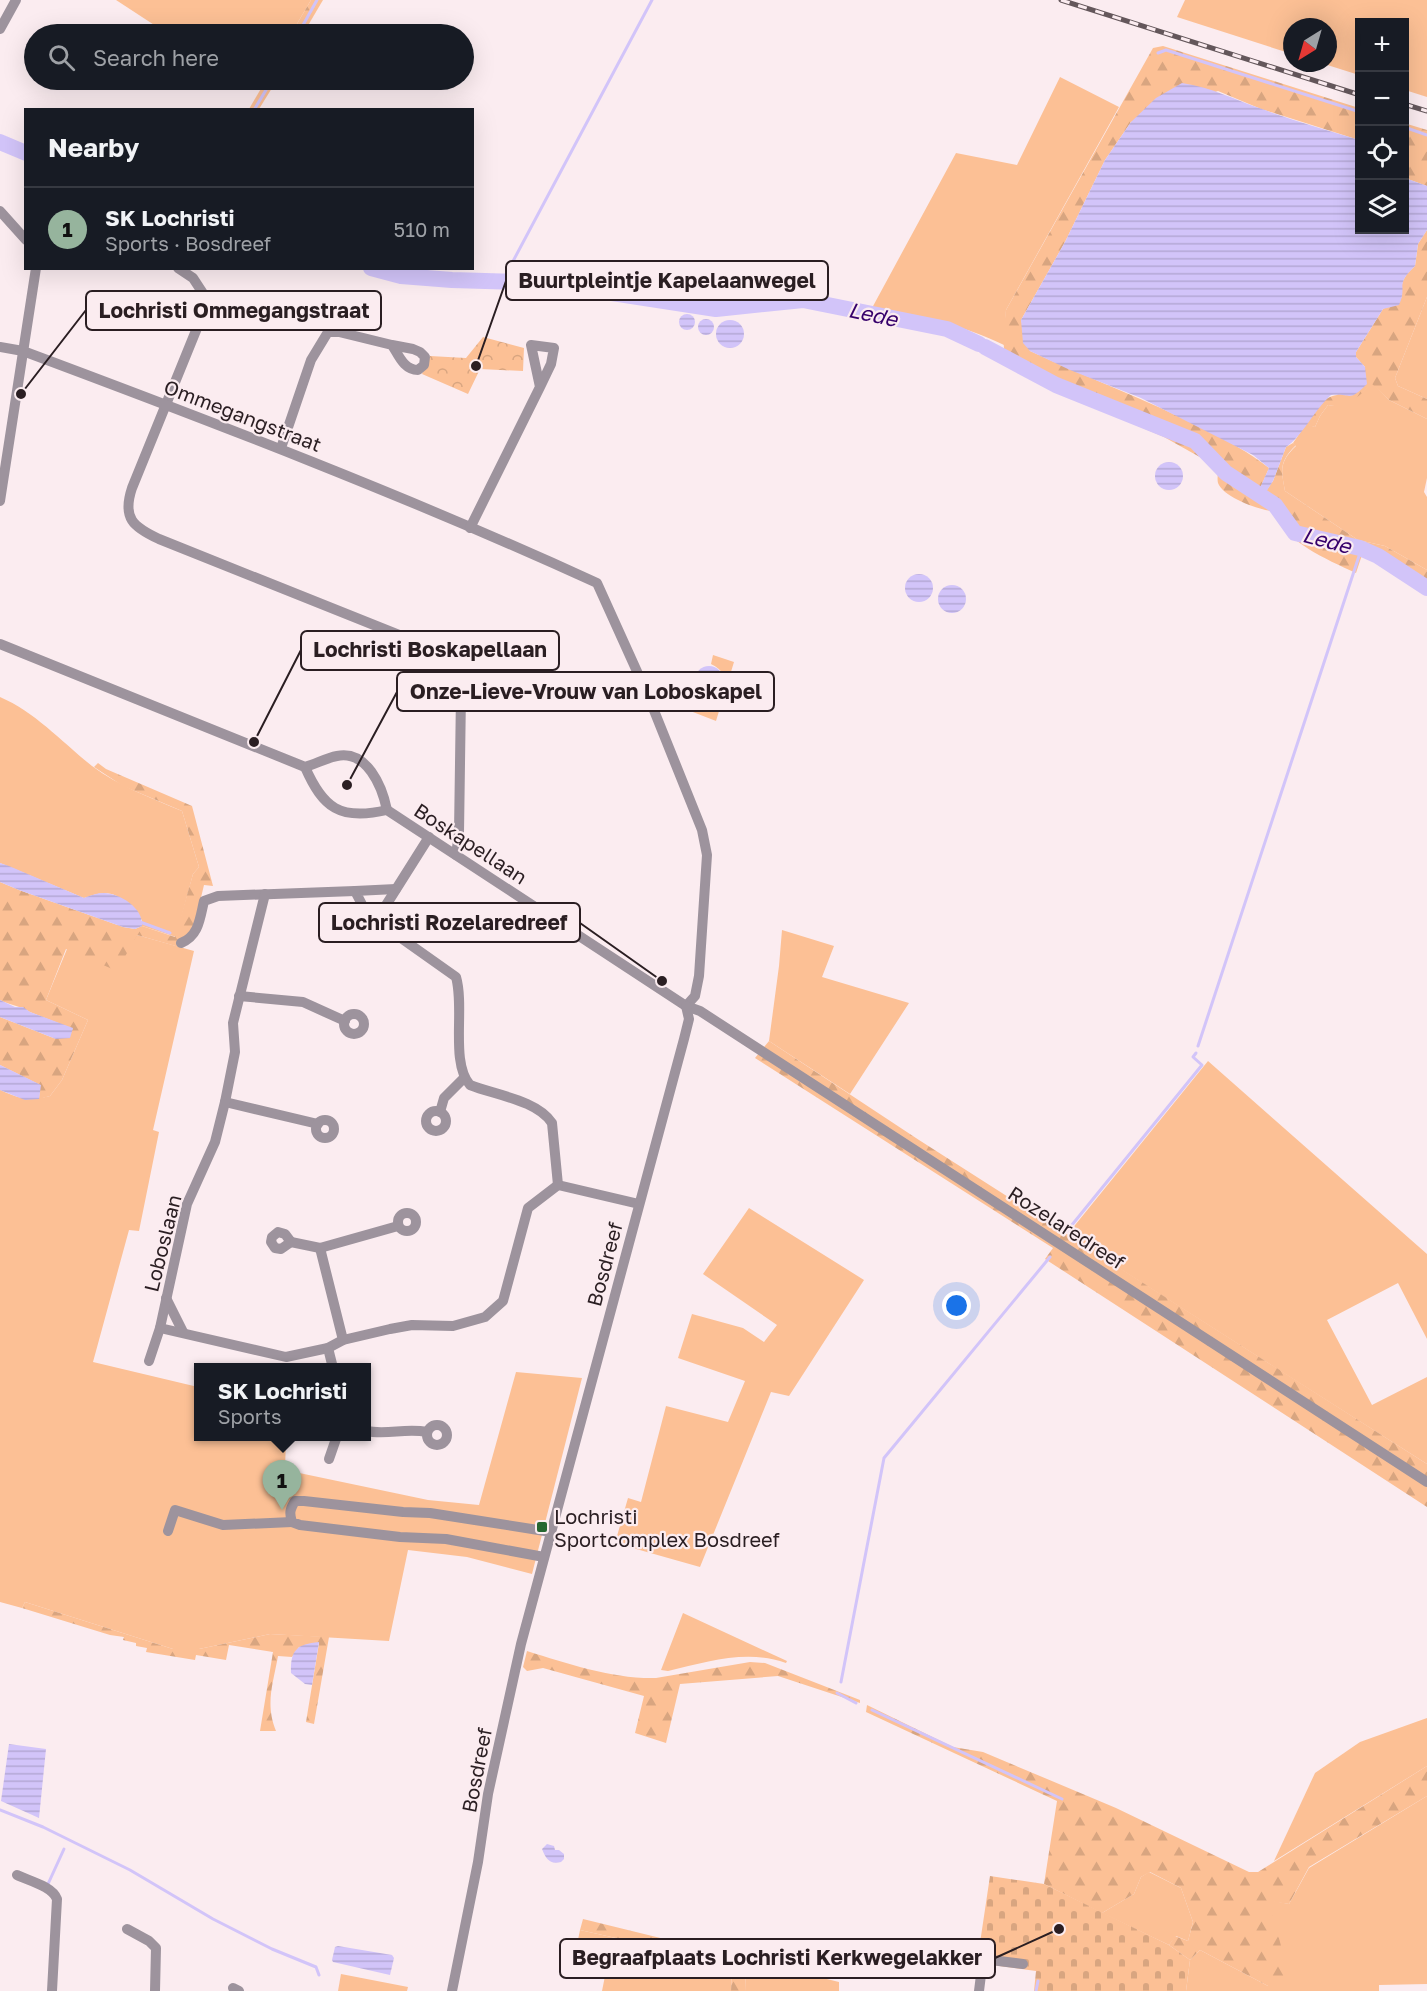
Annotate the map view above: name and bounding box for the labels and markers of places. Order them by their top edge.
callout: Buurtpleintje Kapelaanwegel [506,261,828,300]
callout: Lochristi Ommegangstraat [86,291,381,330]
callout: Lochristi Boskapellaan [301,631,559,670]
callout: Onze-Lieve-Vrouw van Loboskapel [397,672,774,711]
callout: Lochristi Rozelaredreef [319,903,580,942]
pin: 1 [262,1460,302,1510]
place label: Lochristi Sportcomplex Bosdreef [554,1504,780,1551]
marker: Lochristi Sportcomplex Bosdreef [535,1520,549,1534]
callout: Begraafplaats Lochristi Kerkwegelakker [560,1939,995,1978]

